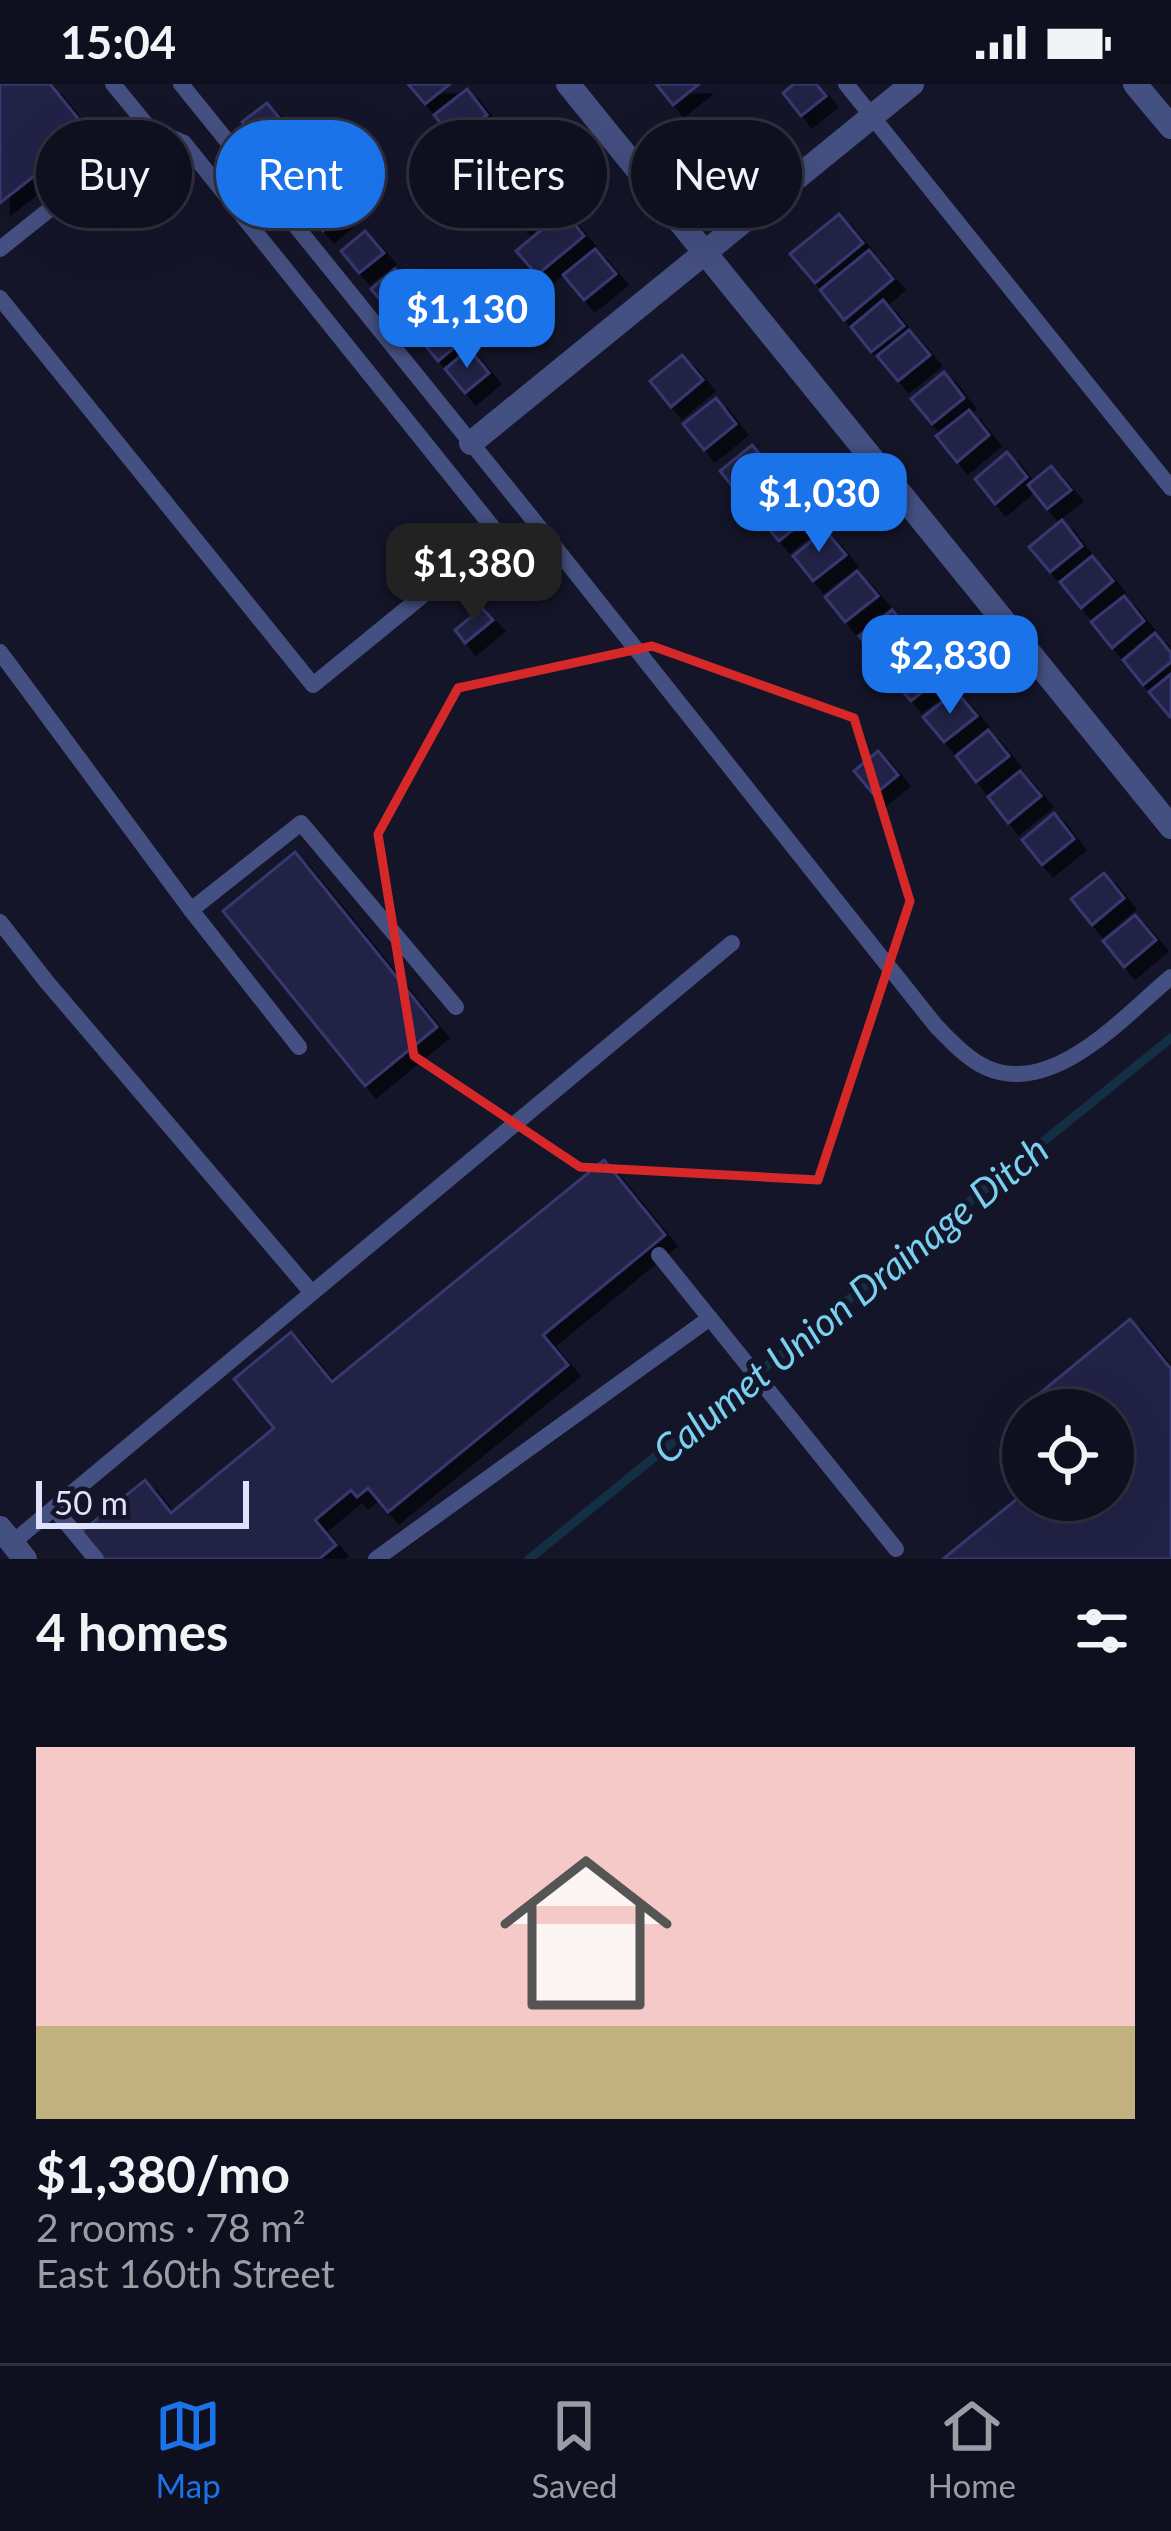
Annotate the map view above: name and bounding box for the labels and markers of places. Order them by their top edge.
pin: $1,130 [369,269,565,371]
pin: $1,030 [721,453,917,555]
pin: $1,380 [376,523,572,625]
pin: $2,830 [852,615,1048,717]

